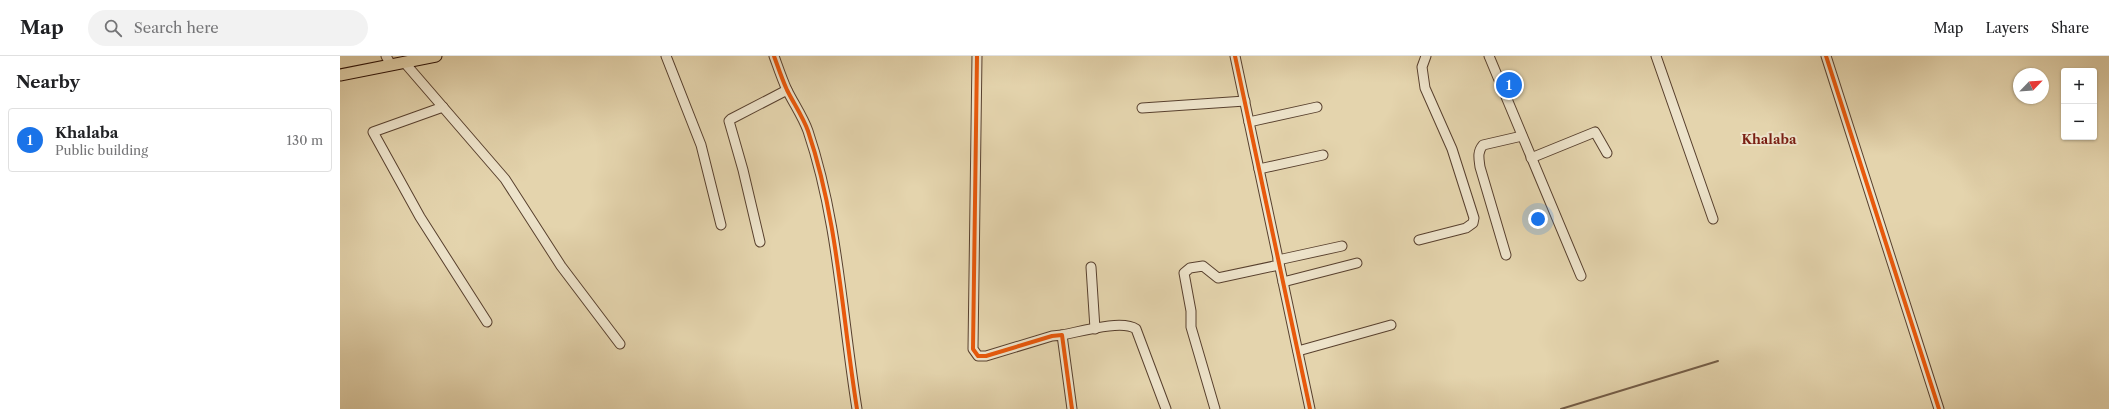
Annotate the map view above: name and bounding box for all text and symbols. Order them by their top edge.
search box [88,10,368,46]
text: Map [20,16,64,39]
icon: search [102,17,124,39]
text: Search here [134,18,219,37]
text: Map [1933,19,1963,37]
text: Layers [1985,19,2029,37]
text: Share [2051,19,2089,37]
north arrow [2013,68,2049,104]
map controls [2061,68,2097,140]
button: + [2061,68,2097,104]
pin: 1 [1496,70,1522,100]
text: Nearby [16,72,80,92]
button: − [2061,104,2097,140]
text: Khalaba [55,123,118,142]
district label: Khalaba [1742,131,1797,147]
text: 1 [27,132,33,148]
text: 130 m [287,132,323,148]
text: Public building [55,142,148,158]
your location [1528,209,1548,229]

